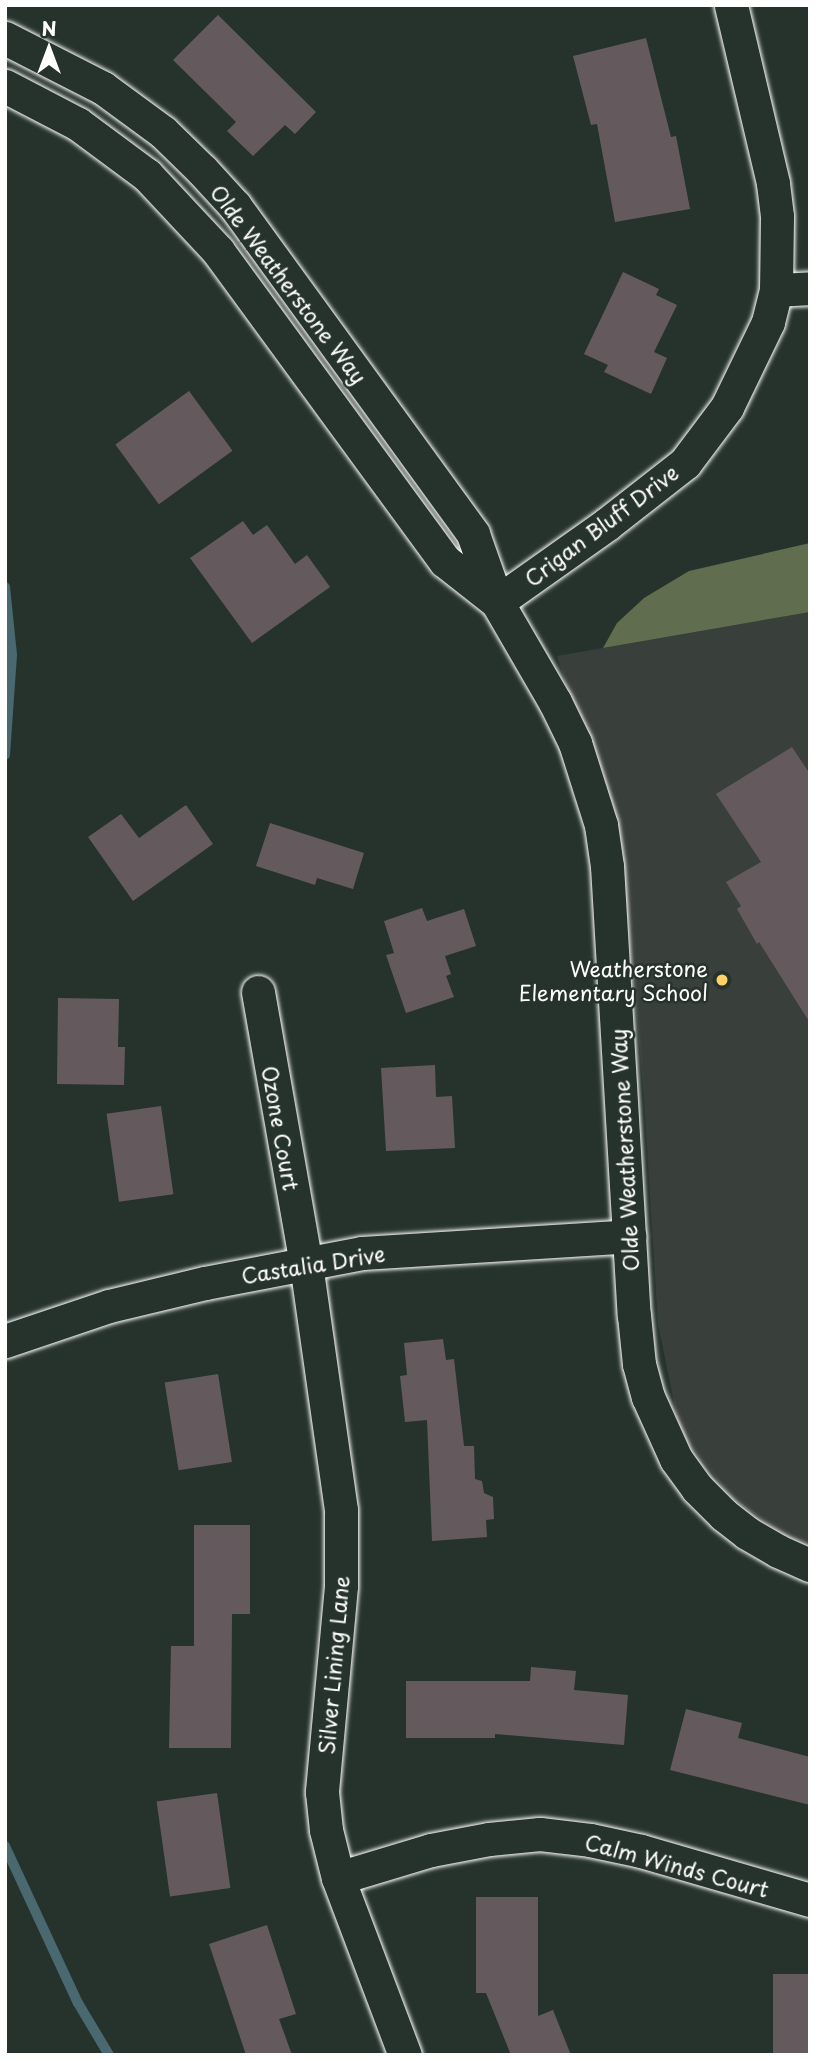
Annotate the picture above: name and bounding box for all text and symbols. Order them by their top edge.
north arrow [14,14,84,84]
text: N [41,14,57,42]
street label: Olde Weatherstone Way [206,179,372,389]
street label: Crigan Bluff Drive [520,459,682,591]
place label: Weatherstone Elementary School [519,955,708,1005]
marker: Weatherstone Elementary School [714,972,730,988]
street label: Olde Weatherstone Way [605,1028,643,1272]
street label: Ozone Court [258,1063,304,1193]
street label: Castalia Drive [239,1240,387,1288]
street label: Silver Lining Lane [313,1574,353,1756]
street label: Calm Winds Court [583,1829,771,1901]

